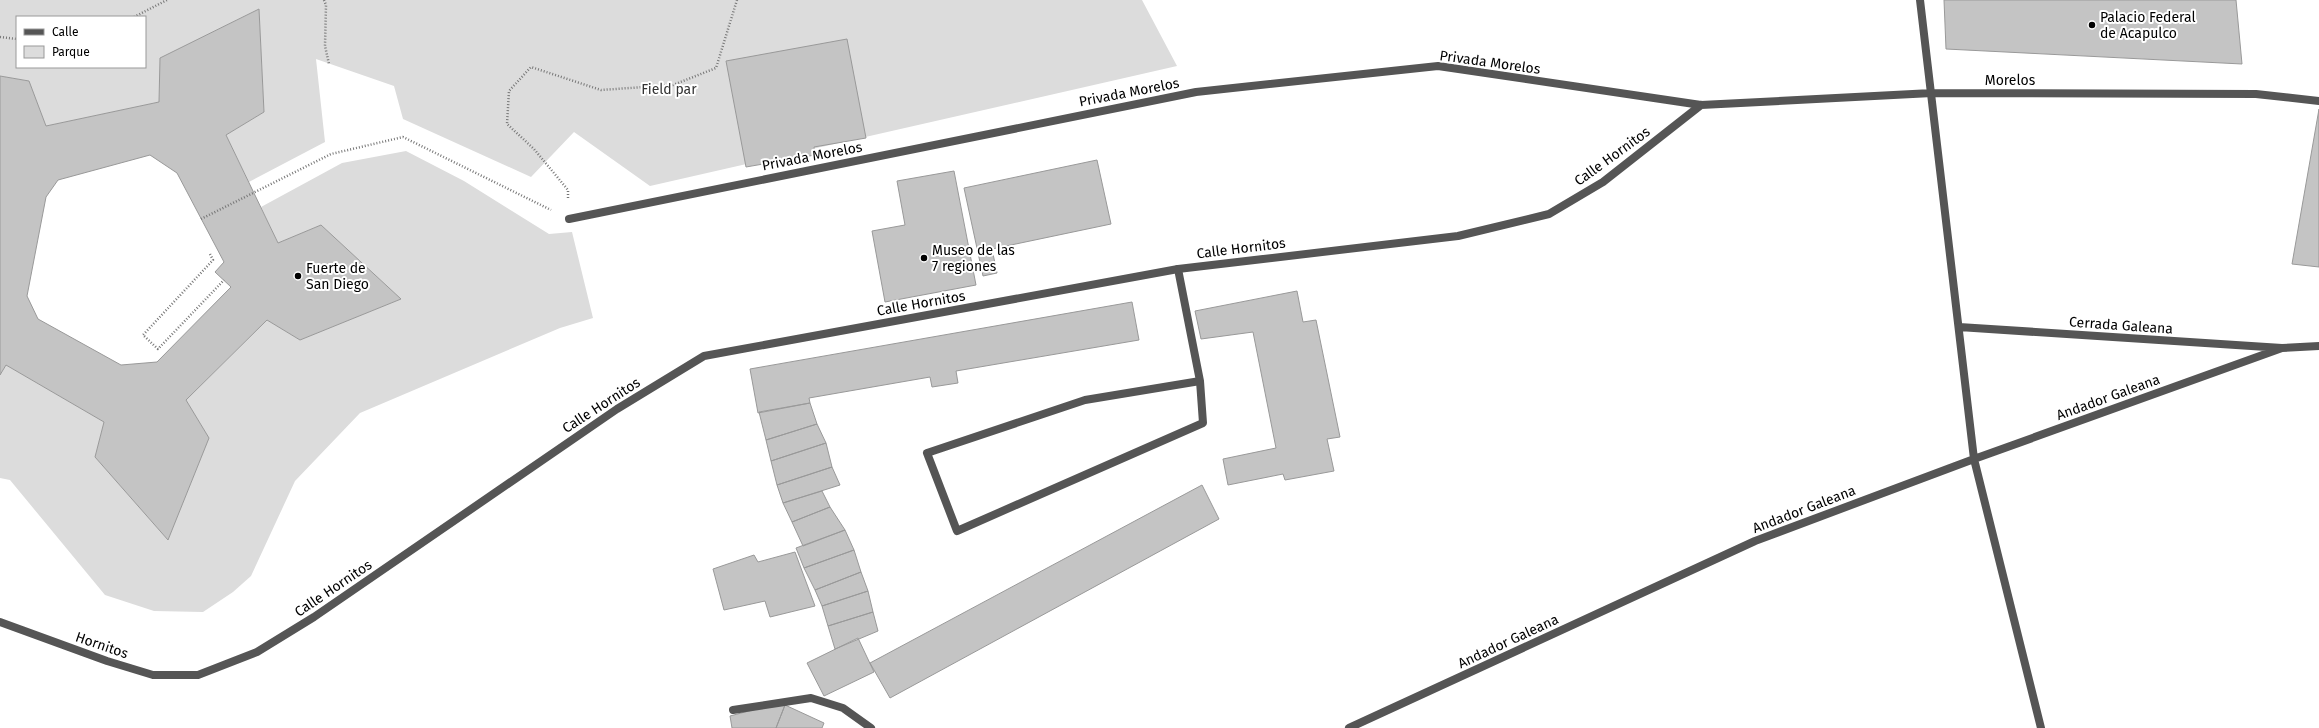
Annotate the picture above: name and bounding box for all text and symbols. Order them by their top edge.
place label: Palacio Federal de Acapulco [2100,9,2196,42]
legend [16,16,146,68]
marker: Palacio Federal de Acapulco [2087,20,2097,30]
text: Calle [52,25,79,39]
text: Parque [52,45,90,59]
street label: Privada Morelos [1438,47,1542,78]
street label: Morelos [1985,72,2036,89]
street label: Privada Morelos [1078,74,1181,111]
park label: Field par [641,81,697,98]
street label: Calle Hornitos [1571,123,1654,190]
street label: Privada Morelos [761,138,864,175]
street label: Calle Hornitos [1196,235,1287,262]
place label: Museo de las 7 regiones [932,242,1015,275]
marker: Museo de las 7 regiones [919,253,929,263]
place label: Fuerte de San Diego [306,260,369,293]
marker: Fuerte de San Diego [293,271,303,281]
street label: Calle Hornitos [876,287,967,320]
street label: Cerrada Galeana [2068,313,2173,338]
street label: Andador Galeana [2054,371,2162,424]
street label: Calle Hornitos [559,374,644,437]
street label: Andador Galeana [1750,482,1858,537]
street label: Calle Hornitos [291,556,375,620]
street label: Andador Galeana [1455,611,1561,672]
street label: Hornitos [73,629,131,663]

